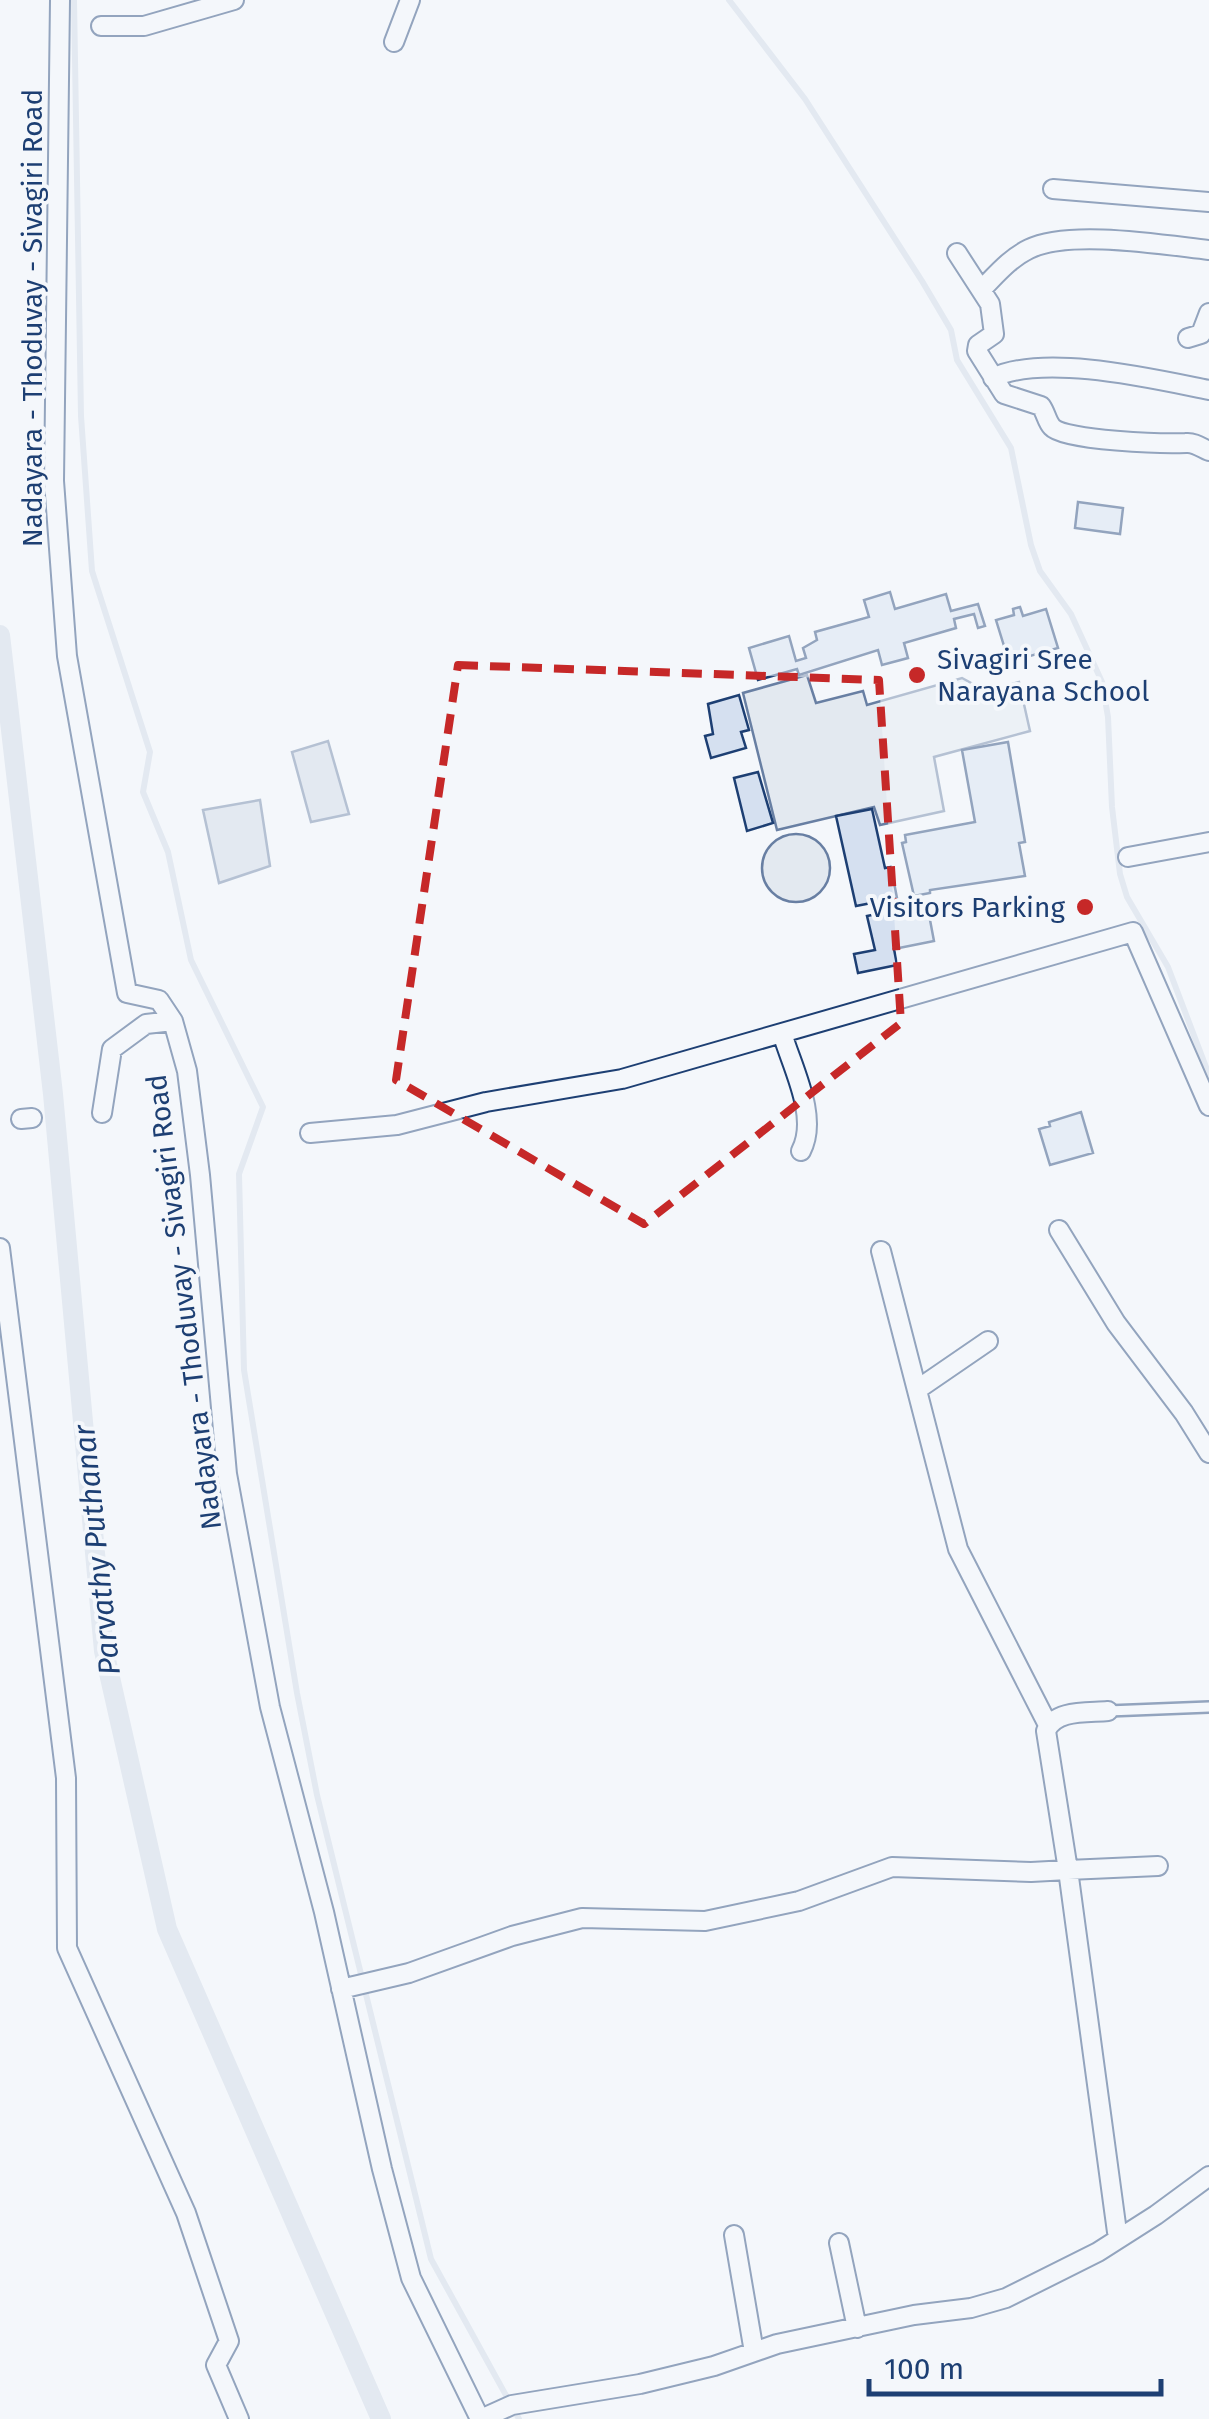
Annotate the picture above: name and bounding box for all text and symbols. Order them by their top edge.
street label: Nadayara - Thoduvay - Sivagiri Road [16,89,49,547]
place label: Sivagiri Sree Narayana School [937,643,1150,708]
marker: Sivagiri Sree Narayana School [906,664,928,686]
place label: Visitors Parking [870,891,1065,924]
marker: Visitors Parking [1074,896,1096,918]
street label: Nadayara - Thoduvay - Sivagiri Road [140,1072,228,1532]
water label: Parvathy Puthanar [66,1422,128,1677]
scale bar [869,2334,1162,2396]
text: 100 m [884,2351,964,2387]

